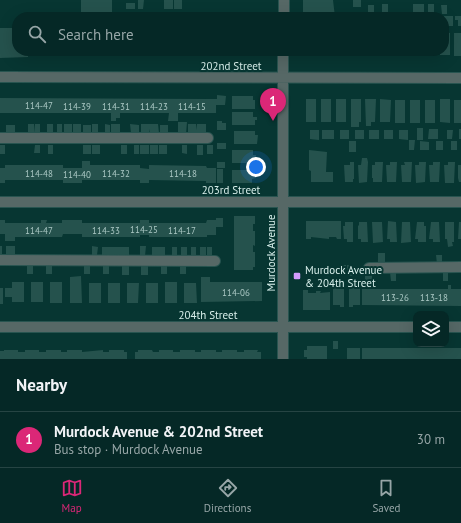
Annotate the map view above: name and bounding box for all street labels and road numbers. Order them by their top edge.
street label: 202nd Street [201,59,262,73]
street label: 203rd Street [202,183,261,197]
street label: Murdock Avenue [264,214,278,292]
street label: 204th Street [179,308,238,322]

